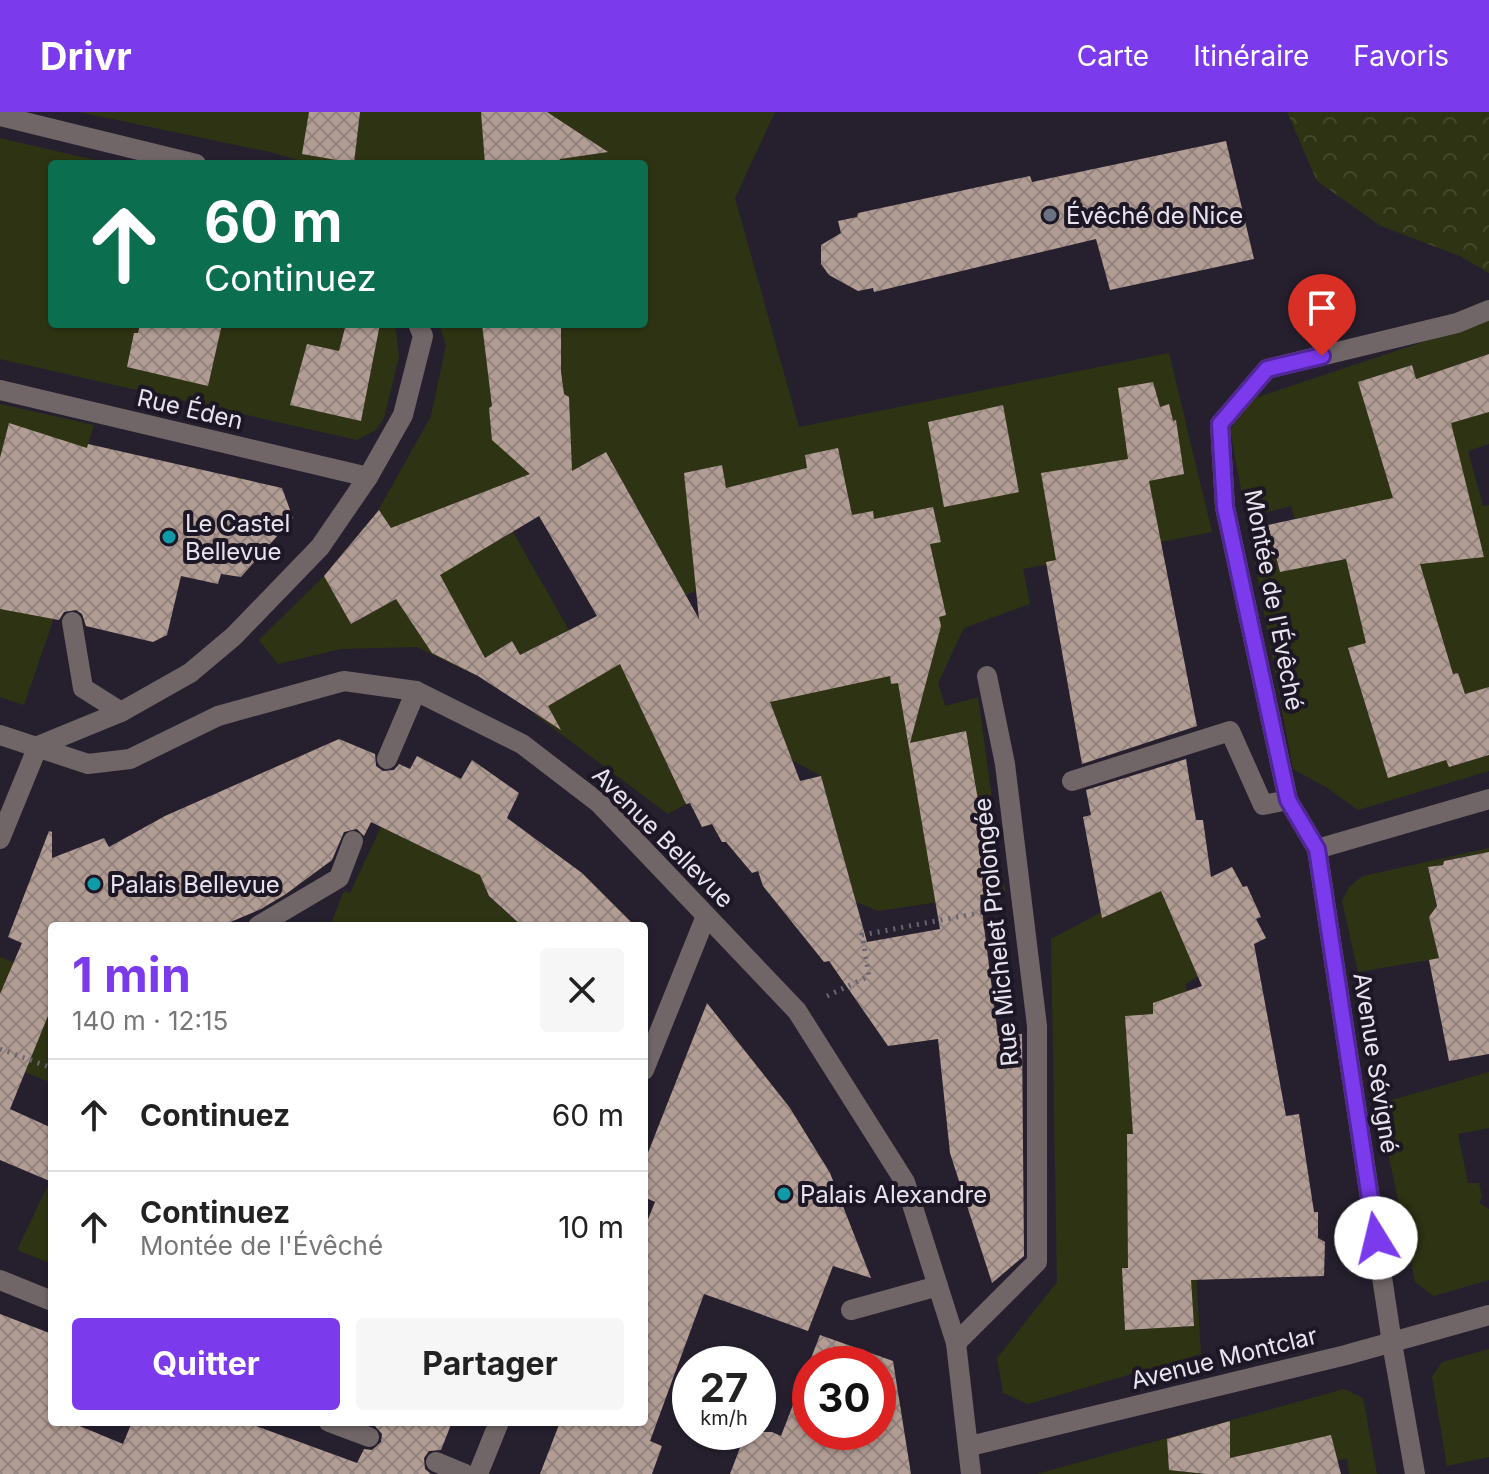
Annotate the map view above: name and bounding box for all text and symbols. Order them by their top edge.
text: Drivr [40,33,132,79]
text: Carte [1077,39,1149,73]
text: Itinéraire [1193,39,1309,73]
text: Favoris [1353,39,1449,73]
text: 60 m [204,188,343,256]
icon: ahead [72,192,176,296]
place label: Évêché de Nice [1066,200,1243,230]
marker: Évêché de Nice [1041,206,1059,224]
text: Continuez [204,256,377,300]
pin [1288,274,1356,356]
icon: arrive [1300,286,1344,330]
street label: Rue Éden [134,382,246,435]
street label: Montée de l'Évêché [1238,487,1311,713]
place label: Le Castel Bellevue [185,509,290,566]
marker: Le Castel Bellevue [160,528,178,546]
street label: Avenue Bellevue [586,760,740,914]
street label: Rue Michelet Prolongée [967,796,1025,1068]
place label: Palais Bellevue [110,870,280,899]
marker: Palais Bellevue [85,875,103,893]
text: 1 min [72,945,191,1004]
button: close [540,948,624,1032]
street label: Avenue Sévigné [1347,971,1405,1155]
text: 140 m · 12:15 [72,1005,228,1036]
icon: ahead [72,1093,116,1137]
text: Continuez [140,1097,290,1133]
text: 60 m [552,1097,624,1133]
place label: Palais Alexandre [800,1180,987,1209]
marker: Palais Alexandre [775,1185,793,1203]
text: Continuez [140,1194,290,1230]
position arrow [1334,1196,1418,1280]
icon: ahead [72,1205,116,1249]
text: 10 m [558,1209,624,1245]
text: Montée de l'Évêché [140,1230,383,1261]
button: Quitter [72,1318,340,1410]
button: Partager [356,1318,624,1410]
street label: Avenue Montclar [1128,1321,1320,1395]
speed limit sign: 30 [792,1346,896,1450]
text: 27 [700,1363,748,1412]
text: km/h [700,1406,748,1430]

